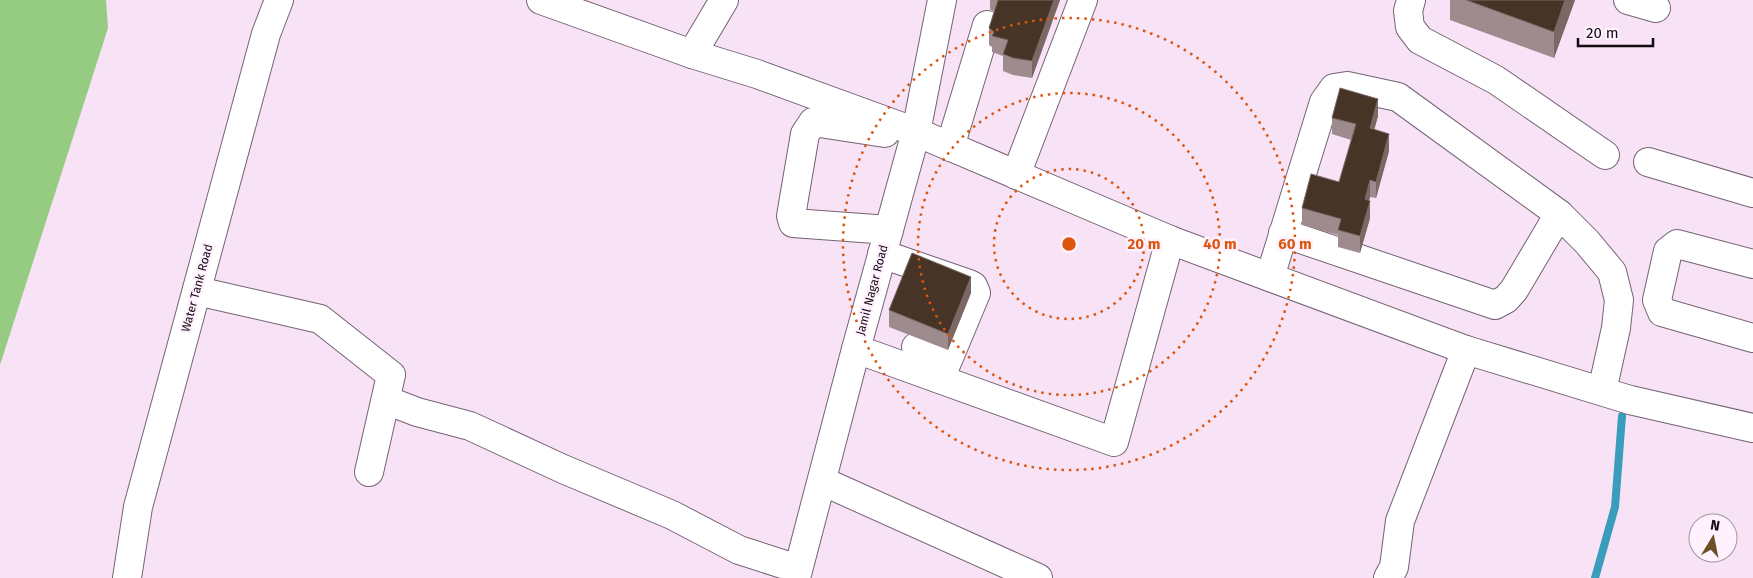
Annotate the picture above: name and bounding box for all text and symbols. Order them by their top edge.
scale bar [1578,15,1653,47]
text: 20 m [1586,24,1619,42]
centre of rings [1060,235,1078,253]
text: 20 m [1128,235,1160,253]
text: 40 m [1203,235,1237,253]
text: 60 m [1278,235,1312,253]
street label: Water Tank Road [178,242,216,334]
street label: Jamil Nagar Road [853,243,891,337]
north arrow [1688,513,1738,563]
text: N [1709,517,1721,535]

